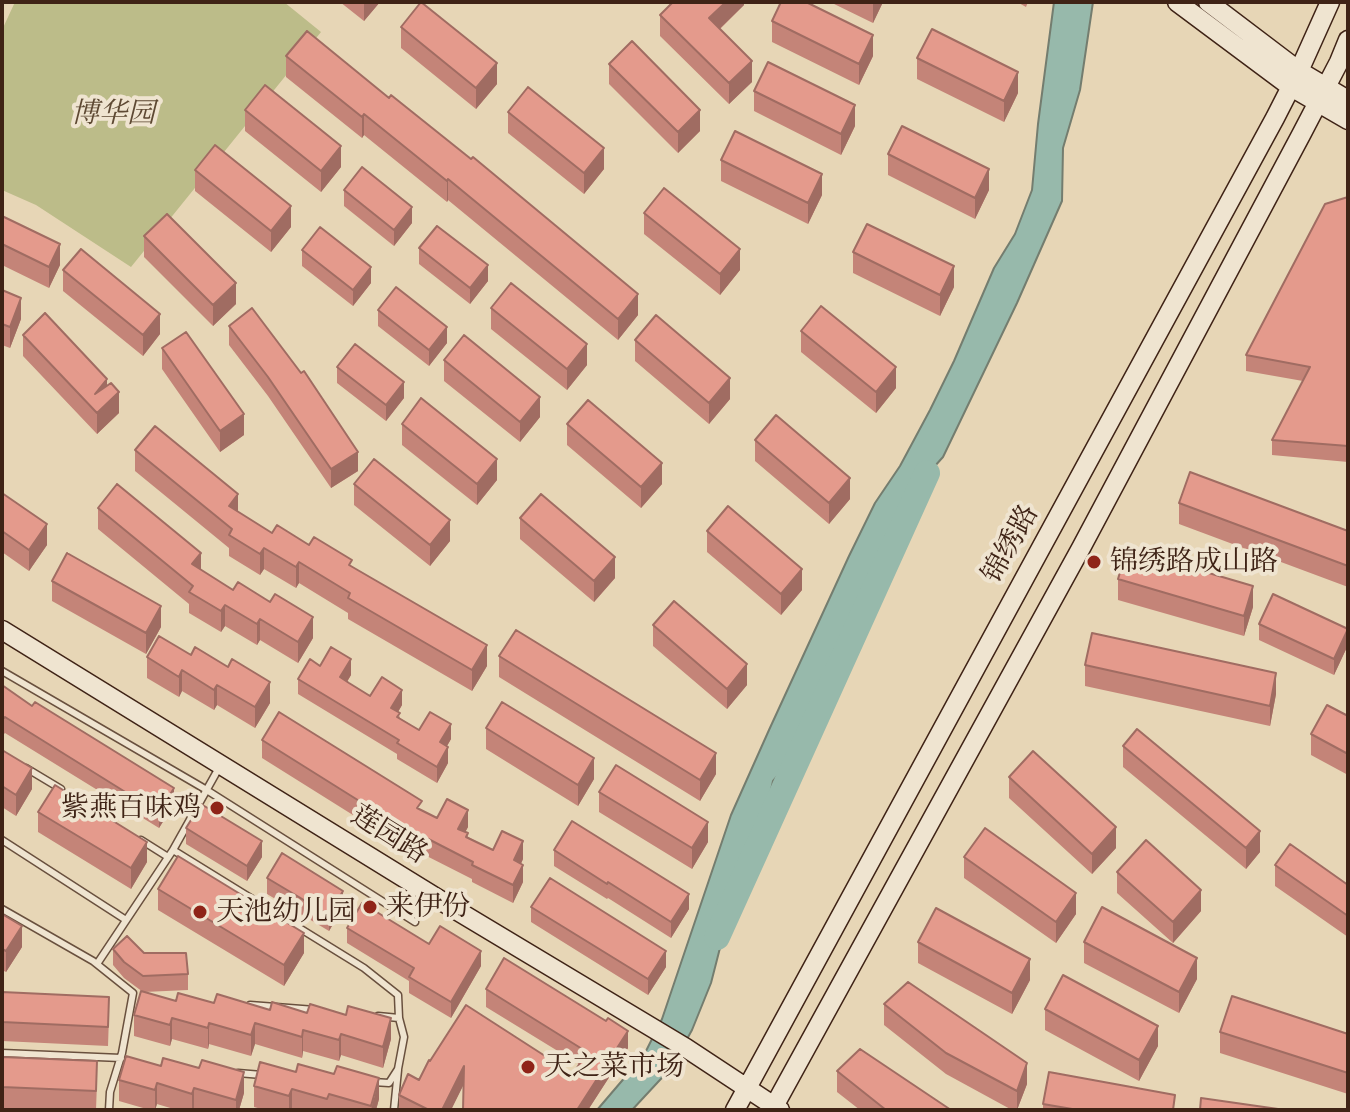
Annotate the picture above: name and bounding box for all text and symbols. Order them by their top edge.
park label: 博华园 [71,97,155,131]
street label: 锦绣路 [976,499,1046,589]
place label: 锦绣路成山路 [1110,545,1278,579]
marker: 锦绣路成山路 [1085,553,1103,571]
place label: 紫燕百味鸡 [61,791,201,825]
street label: 莲园路 [344,798,434,872]
marker: 紫燕百味鸡 [208,799,226,817]
place label: 来伊份 [386,890,470,924]
place label: 天池幼儿园 [216,895,356,929]
marker: 来伊份 [361,898,379,916]
marker: 天池幼儿园 [191,903,209,921]
place label: 天之菜市场 [544,1050,684,1084]
marker: 天之菜市场 [519,1058,537,1076]

